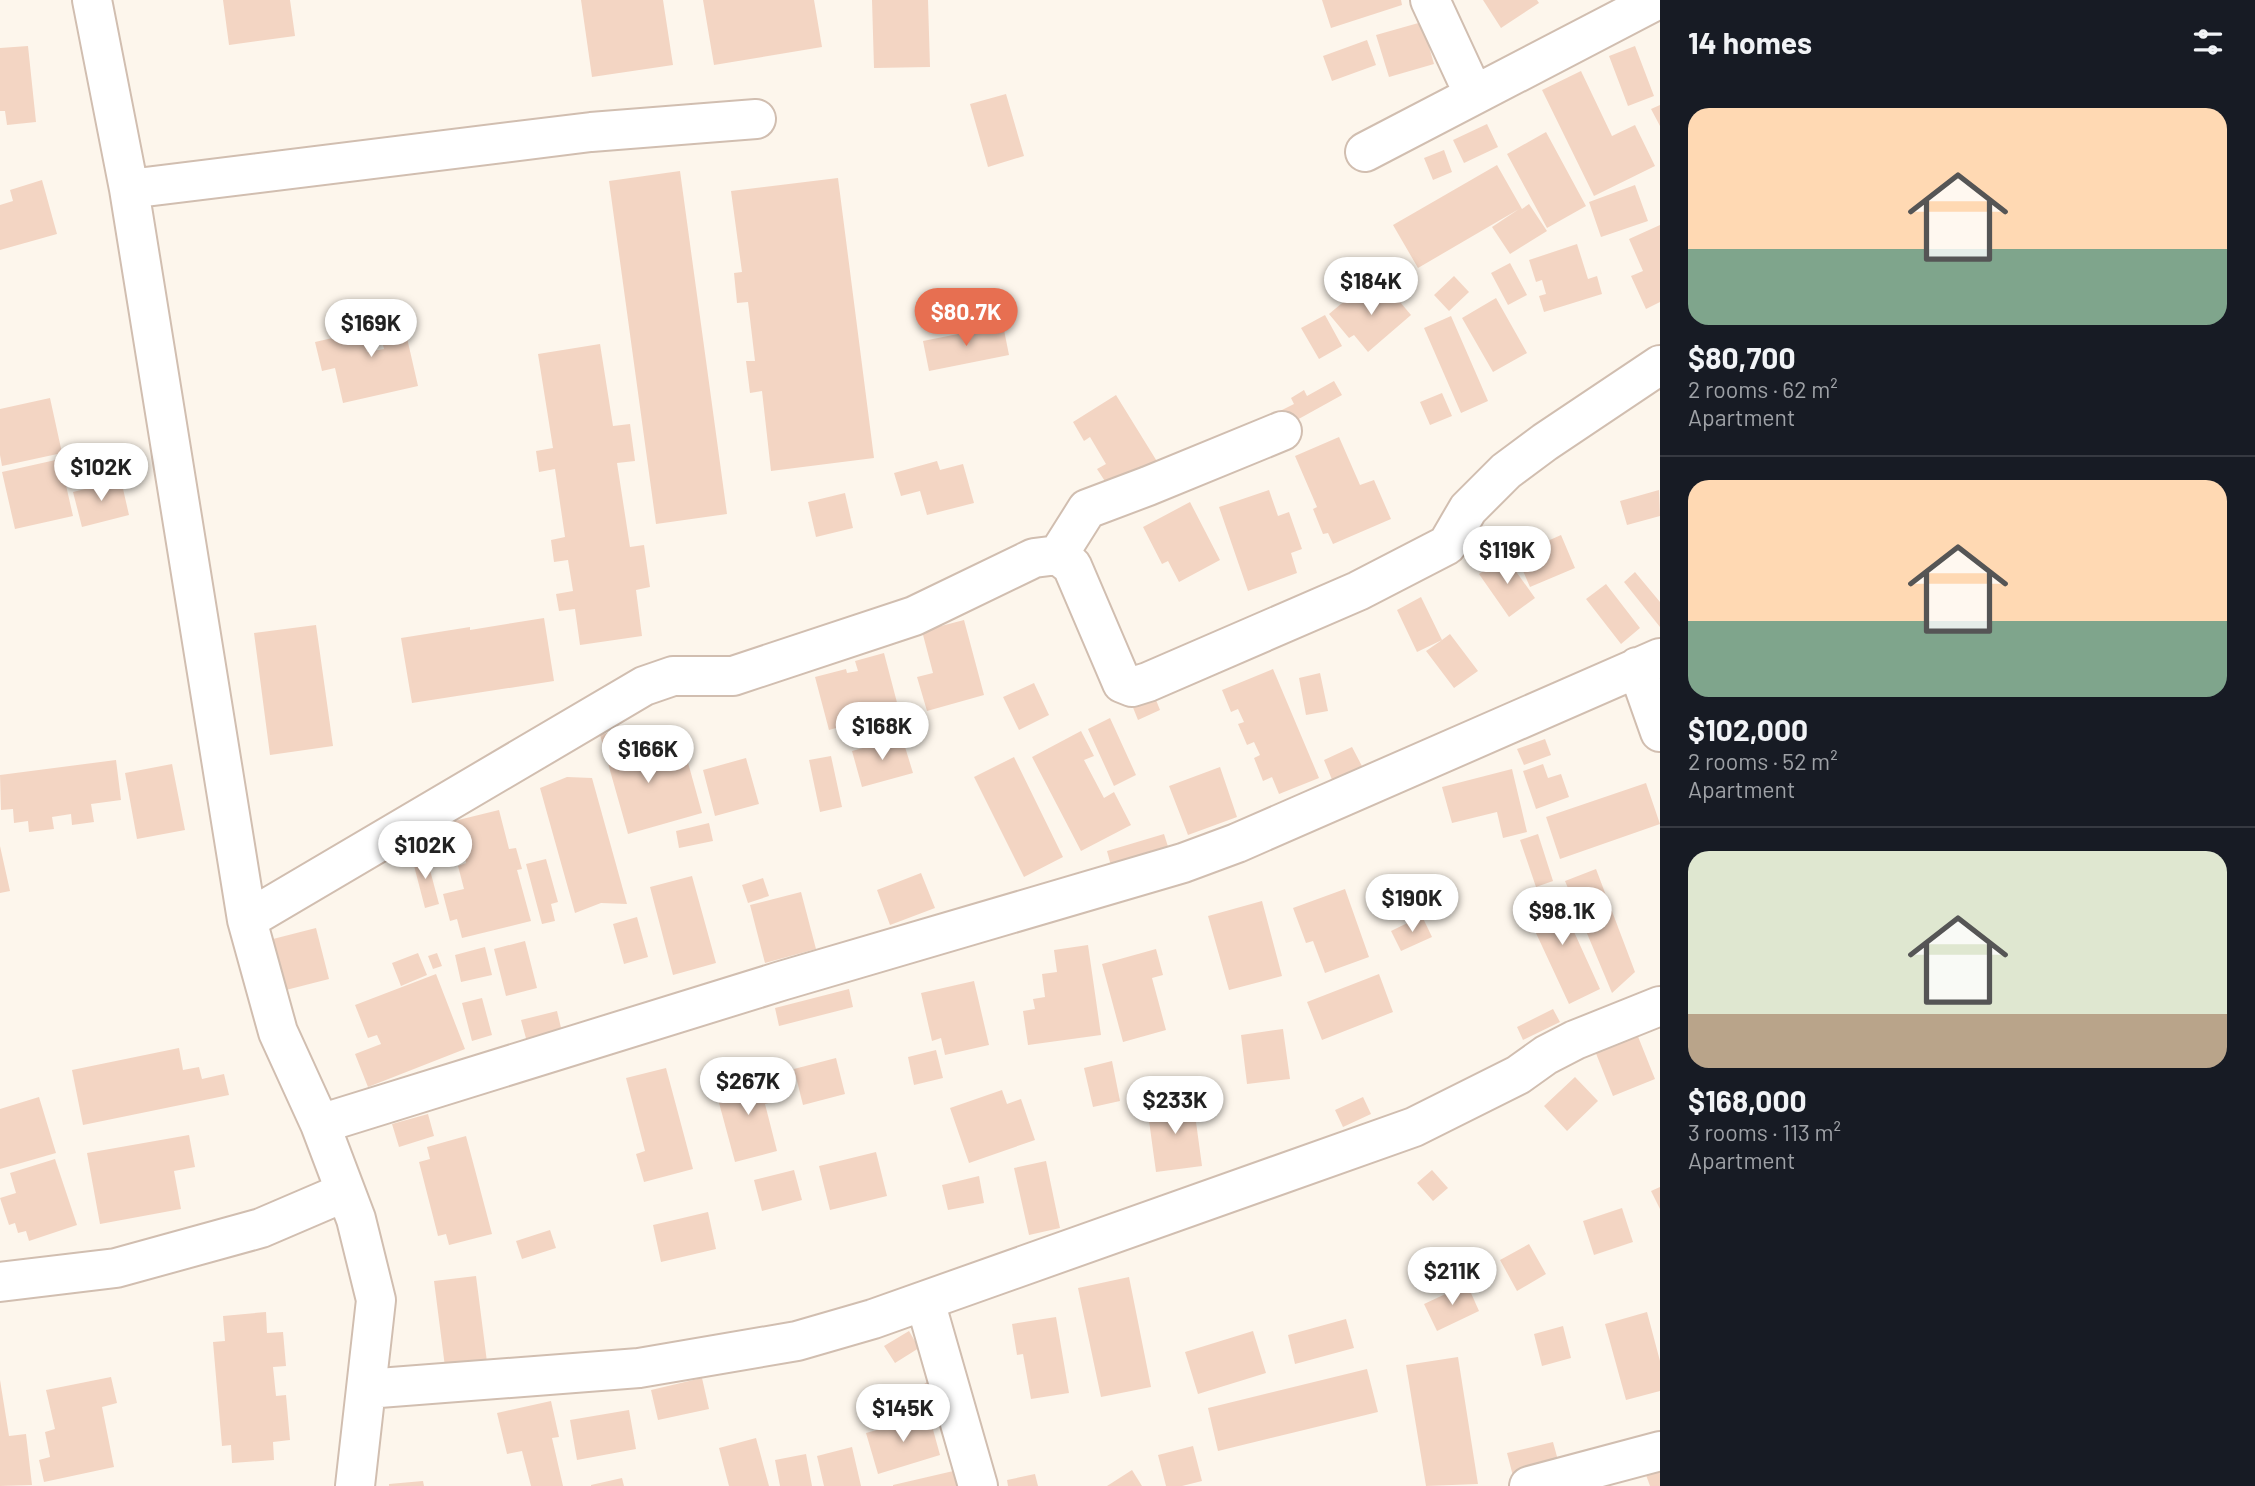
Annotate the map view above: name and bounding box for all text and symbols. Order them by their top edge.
icon: filters [2189,23,2227,61]
text: 14 homes [1688,24,1812,60]
icon: home [1895,154,2021,280]
pin: $184K [1322,258,1420,317]
text: $184K [1340,266,1402,294]
pin: $80.7K [909,288,1023,348]
text: $80.7K [931,297,1001,325]
pin: $169K [322,300,420,359]
text: $169K [341,308,401,336]
text: $80,700 [1688,339,1796,375]
text: 2 rooms · 62 m² [1688,375,1838,403]
text: Apartment [1688,403,1795,431]
pin: $102K [52,444,150,503]
text: $102K [70,452,132,480]
pin: $119K [1458,526,1556,586]
icon: home [1895,526,2021,652]
text: $119K [1479,535,1535,563]
pin: $168K [833,702,931,762]
text: $168K [852,711,912,739]
text: $102,000 [1688,711,1808,747]
pin: $166K [599,726,697,785]
text: $166K [618,734,678,762]
text: 2 rooms · 52 m² [1688,747,1838,775]
text: Apartment [1688,775,1795,803]
pin: $102K [376,822,474,881]
text: $102K [394,830,456,858]
pin: $190K [1363,874,1461,934]
text: $190K [1381,883,1443,911]
pin: $98.1K [1505,888,1619,947]
text: $98.1K [1529,896,1595,924]
icon: home [1895,897,2021,1023]
pin: $267K [699,1058,797,1117]
text: $267K [716,1066,780,1094]
pin: $233K [1126,1076,1224,1136]
text: $168,000 [1688,1082,1807,1118]
text: $233K [1143,1085,1207,1113]
text: 3 rooms · 113 m² [1688,1118,1841,1146]
text: Apartment [1688,1146,1795,1174]
pin: $211K [1403,1248,1501,1307]
text: $211K [1424,1256,1480,1284]
pin: $145K [854,1384,952,1444]
text: $145K [872,1393,934,1421]

